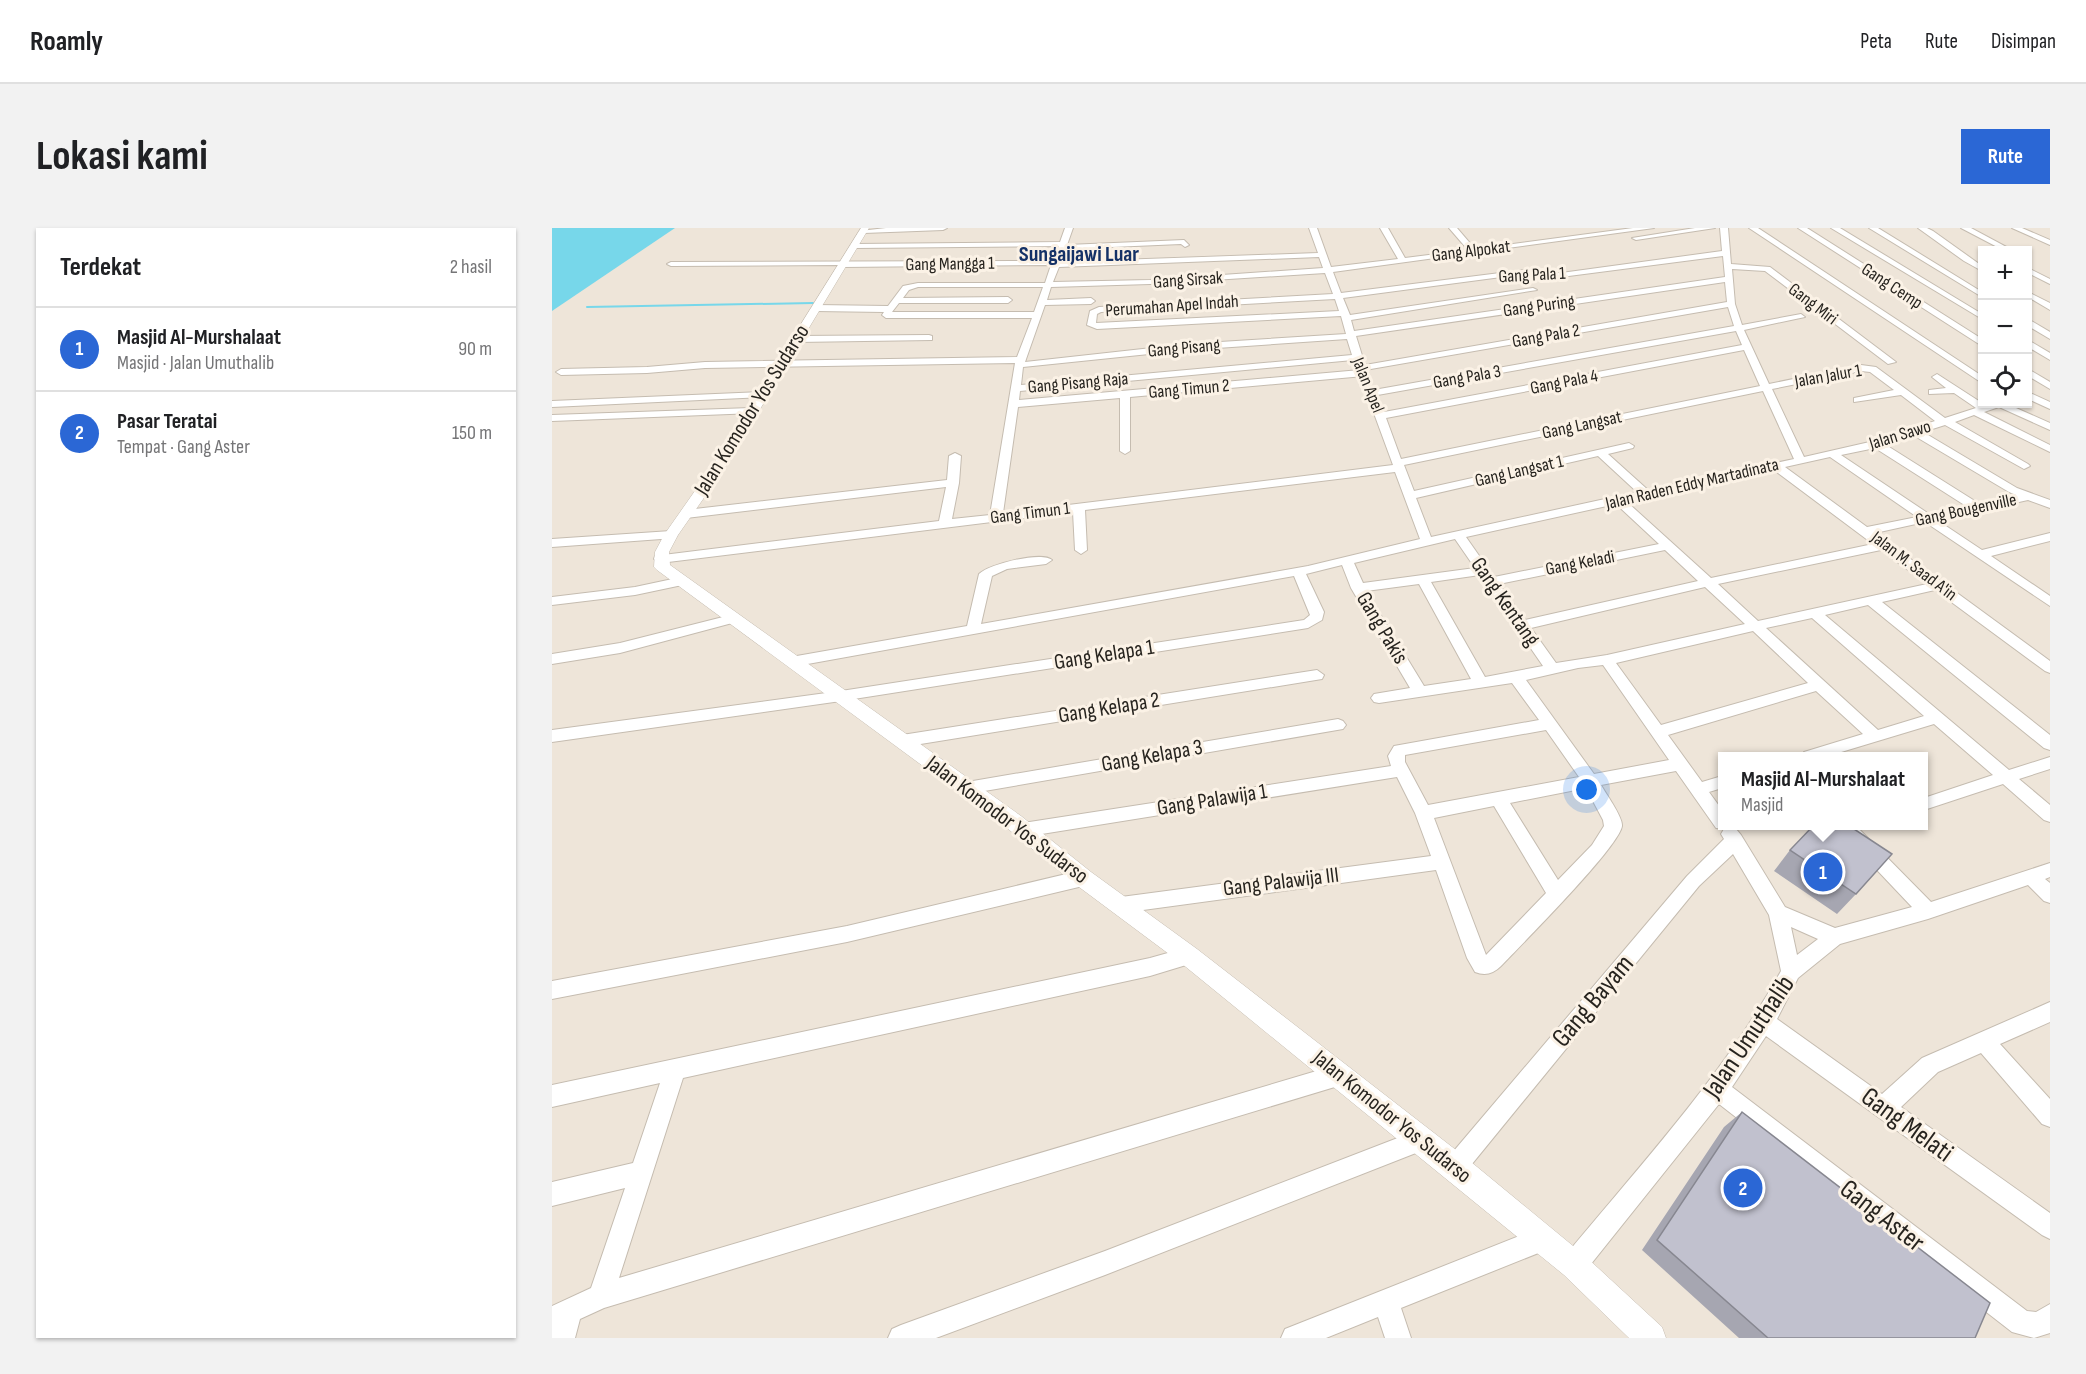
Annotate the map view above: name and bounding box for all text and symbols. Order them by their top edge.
text: Roamly [30,25,103,58]
text: Peta [1860,29,1892,54]
text: Rute [1925,29,1958,54]
text: Disimpan [1991,29,2056,54]
button: Rute [1961,129,2050,184]
text: Lokasi kami [36,131,208,182]
street label: Gang Alpokat [1430,236,1512,266]
district label: Sungaijawi Luar [1019,241,1139,268]
map controls [1978,246,2032,408]
button: + [1978,246,2032,300]
text: Terdekat [60,252,141,283]
street label: Gang Mangga 1 [905,253,995,275]
text: 2 hasil [450,255,492,279]
street label: Gang Cemp [1858,259,1926,313]
street label: Gang Pala 1 [1498,263,1567,287]
street label: Gang Sirsak [1152,267,1224,293]
street label: Gang Miri [1784,279,1842,329]
street label: Perumahan Apel Indah [1105,291,1239,321]
street label: Gang Puring [1502,291,1576,321]
button: − [1978,300,2032,354]
street label: Jalan Komodor Yos Sudarso [688,320,815,501]
street label: Gang Pala 2 [1510,320,1582,352]
text: Masjid Al-Murshalaat [117,324,281,351]
street label: Gang Pisang [1147,334,1221,362]
text: 1 [76,337,83,361]
text: 90 m [458,337,492,361]
text: Masjid · Jalan Umuthalib [117,351,274,375]
street label: Jalan Apel [1347,353,1389,416]
button: locate [1978,354,2032,408]
street label: Jalan Jalur 1 [1792,360,1864,392]
street label: Gang Pala 3 [1431,361,1503,393]
street label: Gang Pala 4 [1528,365,1600,399]
street label: Gang Pisang Raja [1027,368,1129,398]
street label: Gang Timun 2 [1148,375,1230,403]
street label: Gang Langsat [1540,406,1624,444]
text: Pasar Teratai [117,408,217,435]
street label: Jalan Sawo [1866,416,1933,455]
text: 2 [75,421,84,445]
text: 150 m [452,421,492,445]
text: Tempat · Gang Aster [117,435,250,459]
street label: Gang Langsat 1 [1473,450,1566,491]
street label: Jalan Raden Eddy Martadinata [1602,454,1781,514]
street label: Gang Bougenville [1914,489,2018,531]
street label: Gang Timun 1 [989,498,1072,528]
street label: Jalan M. Saad A'in [1866,526,1961,605]
street label: Gang Keladi [1544,546,1616,580]
street label: Gang Kentang [1465,552,1546,652]
street label: Gang Pakis [1350,587,1414,669]
street label: Gang Kelapa 1 [1052,634,1156,676]
street label: Gang Kelapa 2 [1056,687,1162,729]
street label: Gang Kelapa 3 [1099,734,1205,778]
street label: Jalan Komodor Yos Sudarso [920,750,1094,890]
popup [1718,752,1928,830]
text: Masjid Al-Murshalaat [1741,766,1905,793]
your location [1572,775,1601,804]
street label: Gang Palawija 1 [1155,778,1269,822]
text: Masjid [1741,793,1783,817]
pin: 1 [1804,850,1842,894]
street label: Gang Palawija III [1221,861,1341,903]
street label: Gang Bayam [1545,948,1641,1054]
street label: Jalan Umuthalib [1696,970,1802,1105]
street label: Jalan Komodor Yos Sudarso [1306,1044,1477,1189]
street label: Gang Melati [1855,1081,1959,1169]
pin: 2 [1724,1166,1762,1210]
street label: Gang Aster [1833,1173,1931,1259]

